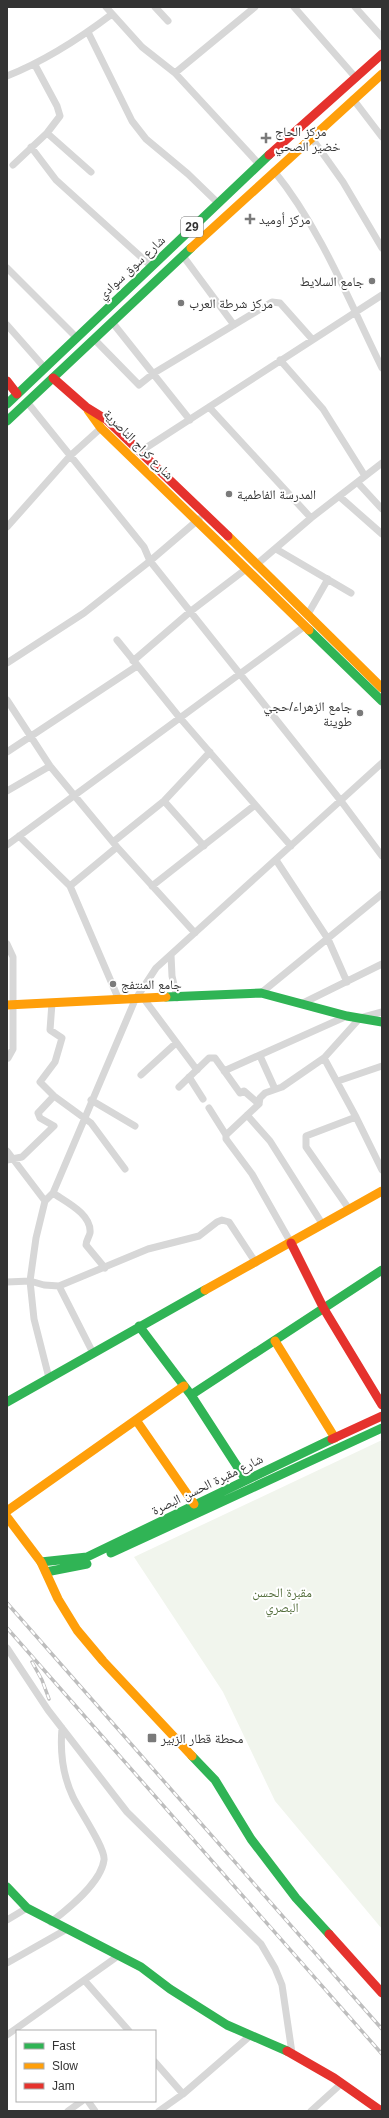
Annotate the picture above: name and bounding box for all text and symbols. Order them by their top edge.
place label: مركز الحاج خضير الصحي [275,124,340,157]
marker: مركز الحاج خضير الصحي [260,132,272,144]
place label: مركز أوميد [259,212,310,228]
marker: مركز أوميد [244,213,256,225]
road number: 29 [181,217,203,237]
street label: شارع سوق سوادي [95,233,170,305]
place label: جامع السلايط [300,274,364,291]
marker: جامع السلايط [367,276,377,286]
place label: مركز شرطة العرب [189,296,273,312]
marker: مركز شرطة العرب [176,298,186,308]
street label: شارع كراج الناصرية [99,406,177,484]
place label: المدرسة الفاطمية [237,487,316,503]
marker: المدرسة الفاطمية [224,489,234,499]
place label: جامع الزهراء/حجي طوينة [264,699,352,730]
marker: جامع الزهراء/حجي طوينة [355,708,365,718]
place label: جامع المنتفج [121,977,182,994]
marker: جامع المنتفج [108,979,118,989]
street label: شارع مقبرة الحسن البصرة [149,1451,266,1520]
park label: مقبرة الحسن البصري [252,1585,312,1618]
place label: محطة قطار الزبير [160,1731,243,1747]
marker: محطة قطار الزبير [146,1732,158,1744]
legend [16,2030,156,2102]
text: Fast [52,2039,76,2053]
text: Slow [52,2059,78,2073]
text: Jam [52,2079,75,2093]

